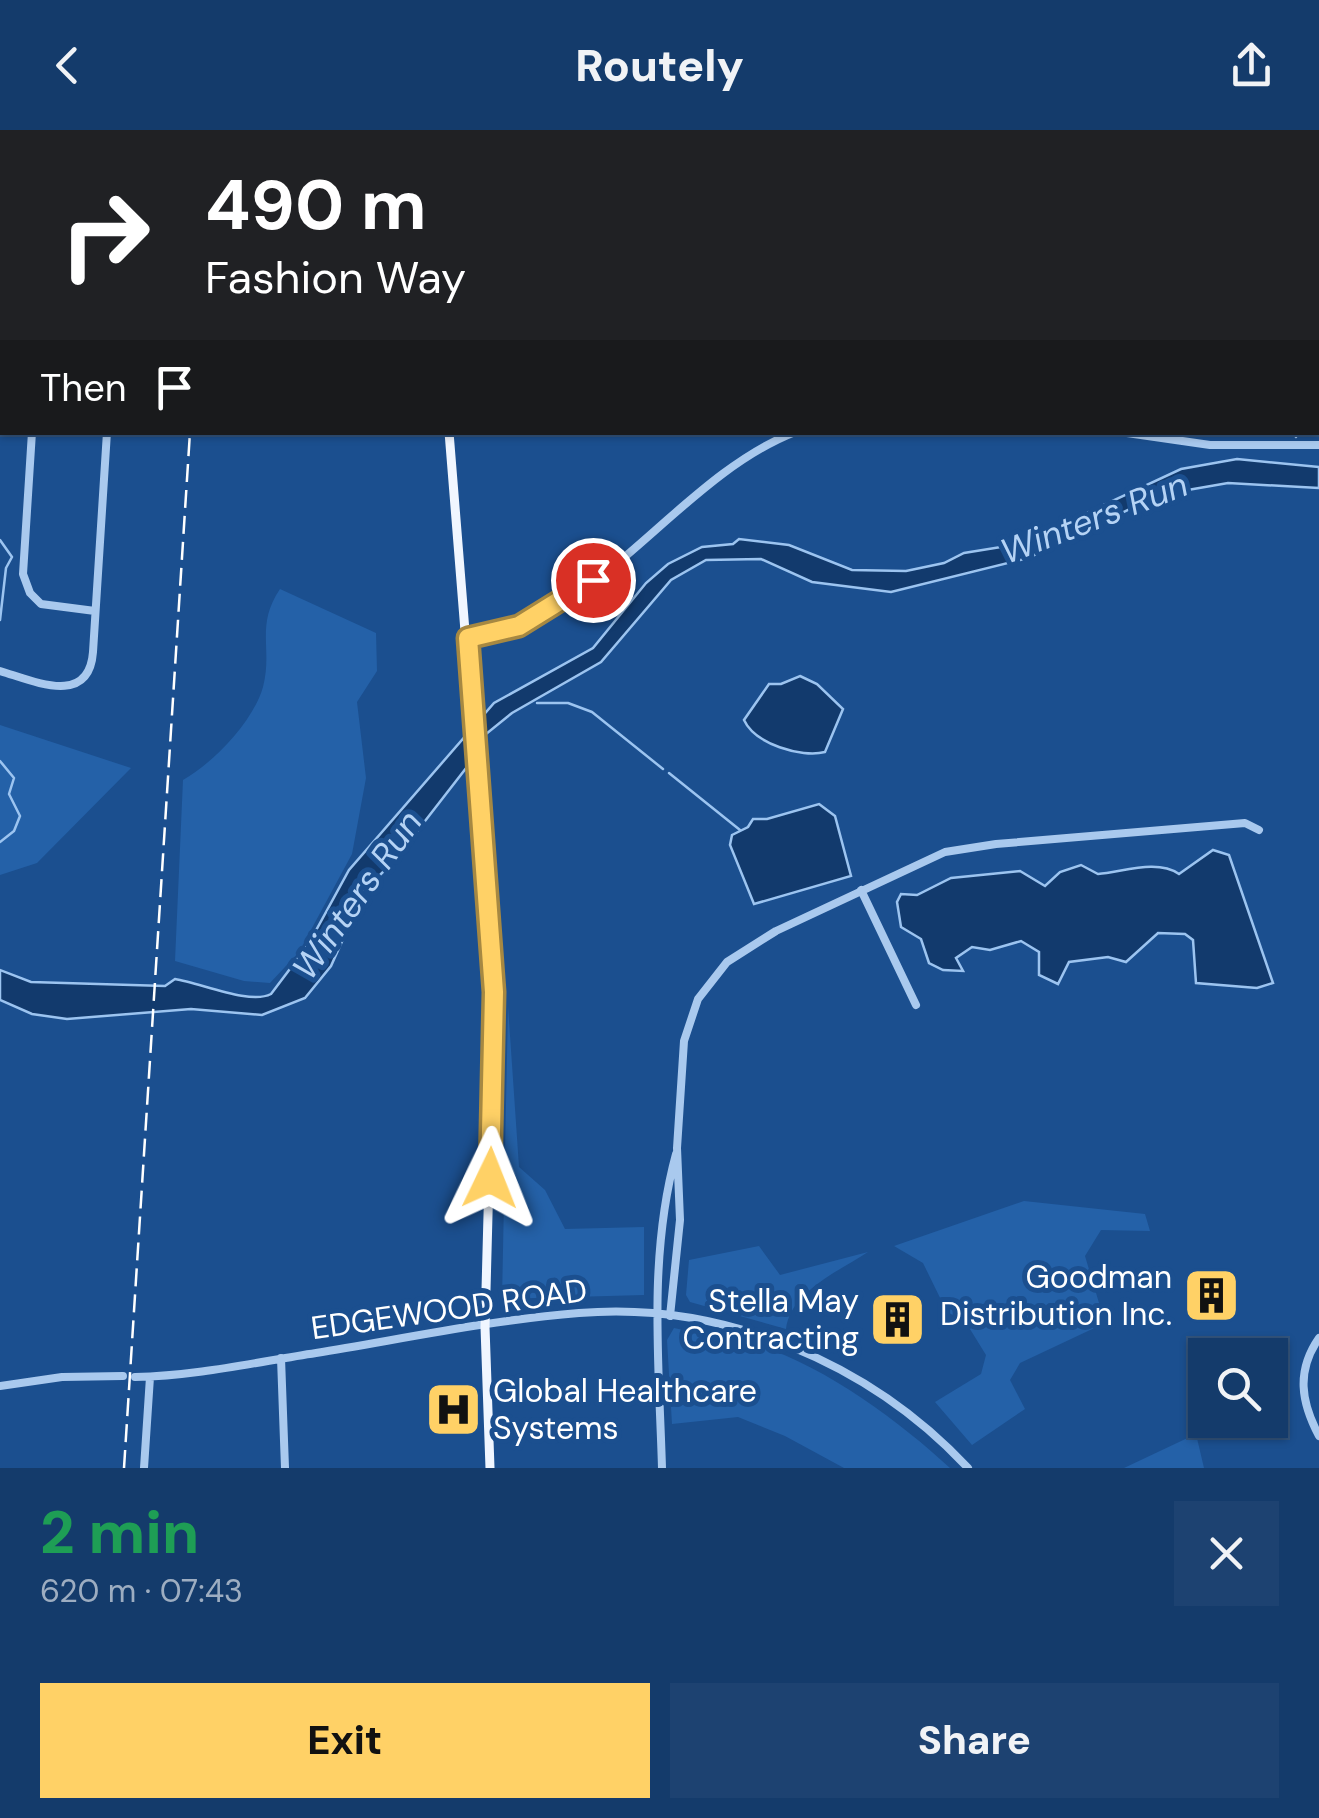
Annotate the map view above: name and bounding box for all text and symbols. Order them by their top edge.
text: Routely [575,36,744,95]
icon: back [40,38,95,93]
icon: share [1224,38,1279,93]
text: 490 m [205,160,427,251]
icon: right [40,170,170,300]
text: Fashion Way [205,248,466,307]
icon: arrive [147,360,202,415]
text: Then [40,363,127,413]
water label: Winters Run [994,461,1194,575]
pin [551,538,636,623]
icon: arrive [566,553,621,608]
water label: Winters Run [282,801,432,989]
position arrow [438,1126,542,1230]
place label: Goodman Distribution Inc. [940,1256,1172,1335]
building icon: Goodman Distribution Inc. [1181,1265,1241,1325]
street label: EDGEWOOD ROAD [308,1269,590,1349]
place label: Stella May Contracting [683,1280,859,1359]
building icon: Stella May Contracting [868,1289,928,1349]
map controls [1188,1338,1288,1438]
button: search [1188,1338,1288,1438]
place label: Global Healthcare Systems [493,1370,757,1449]
hospital icon: Global Healthcare Systems [424,1379,484,1439]
text: 2 min [40,1493,199,1572]
button: close [1174,1501,1279,1606]
text: 620 m · 07:43 [40,1570,243,1612]
button: Exit [40,1683,650,1798]
button: Share [670,1683,1279,1798]

